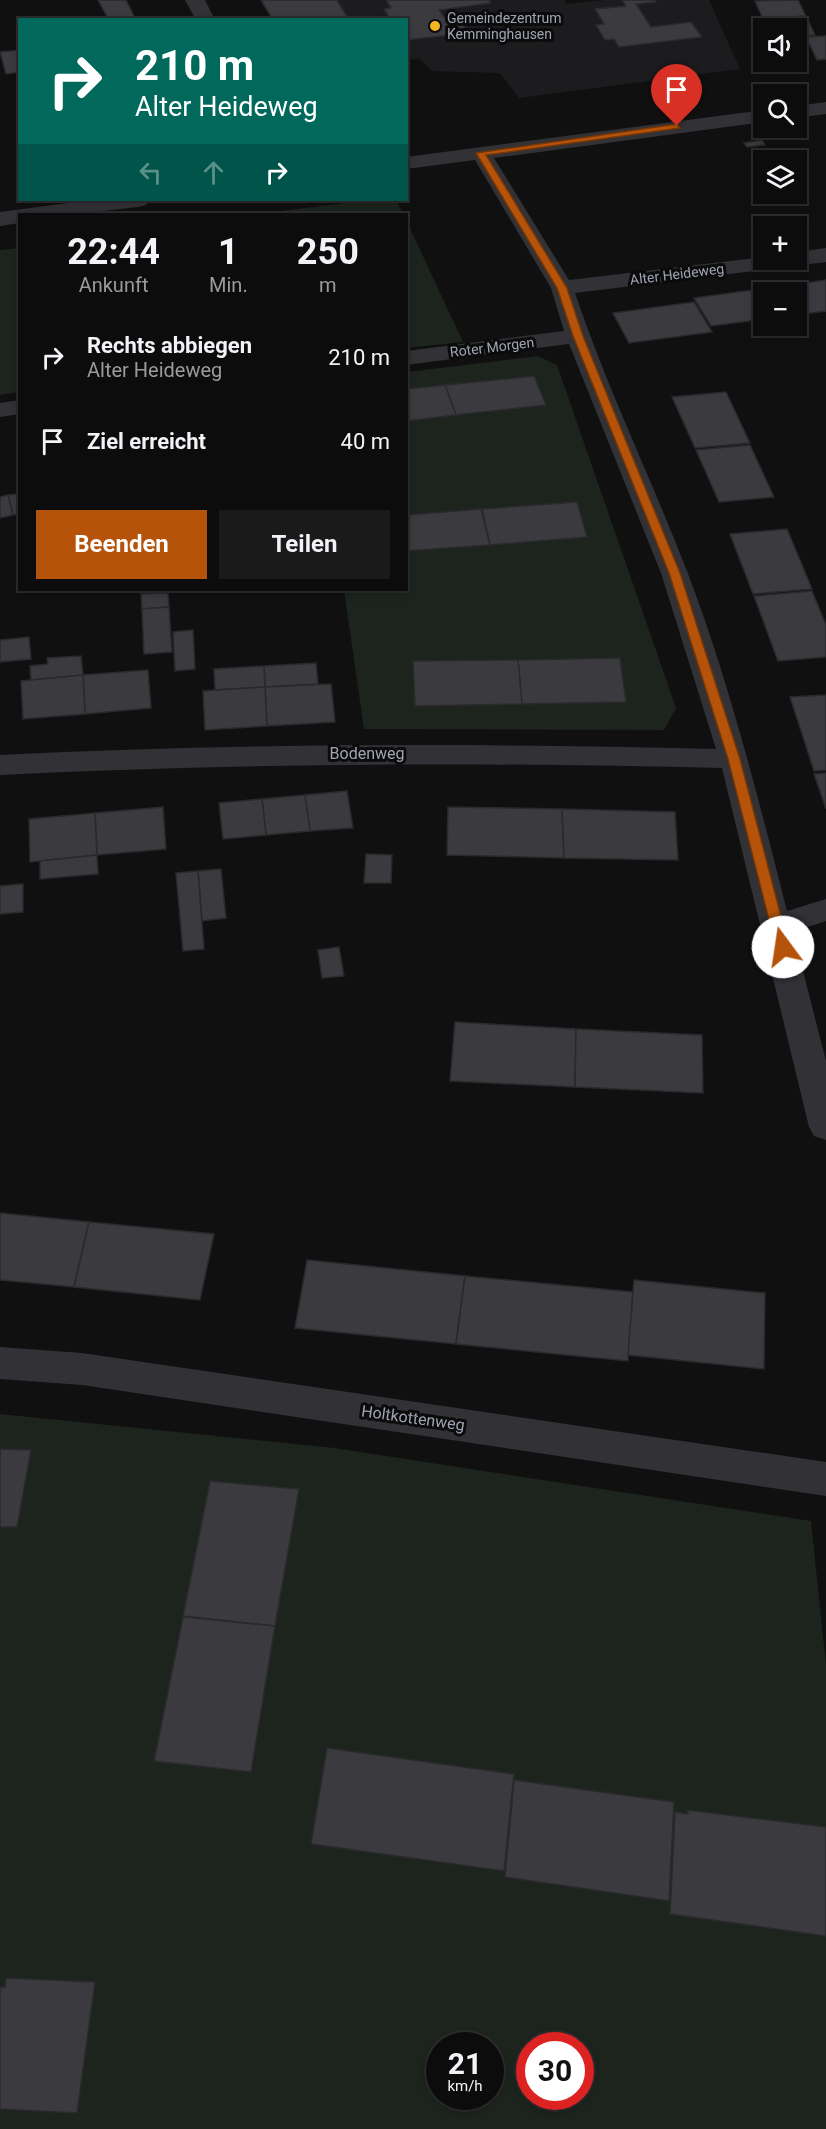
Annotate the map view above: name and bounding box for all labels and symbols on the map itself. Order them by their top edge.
place label: Gemeindezentrum Kemminghausen [447,10,561,42]
marker: Gemeindezentrum Kemminghausen [428,19,442,33]
pin [651,64,702,126]
street label: Alter Heideweg [629,260,725,288]
street label: Roter Morgen [449,334,535,360]
street label: Bodenweg [330,744,404,763]
position arrow [751,915,815,979]
street label: Holtkottenweg [360,1401,466,1435]
speed limit sign: 30 [516,2032,594,2110]

